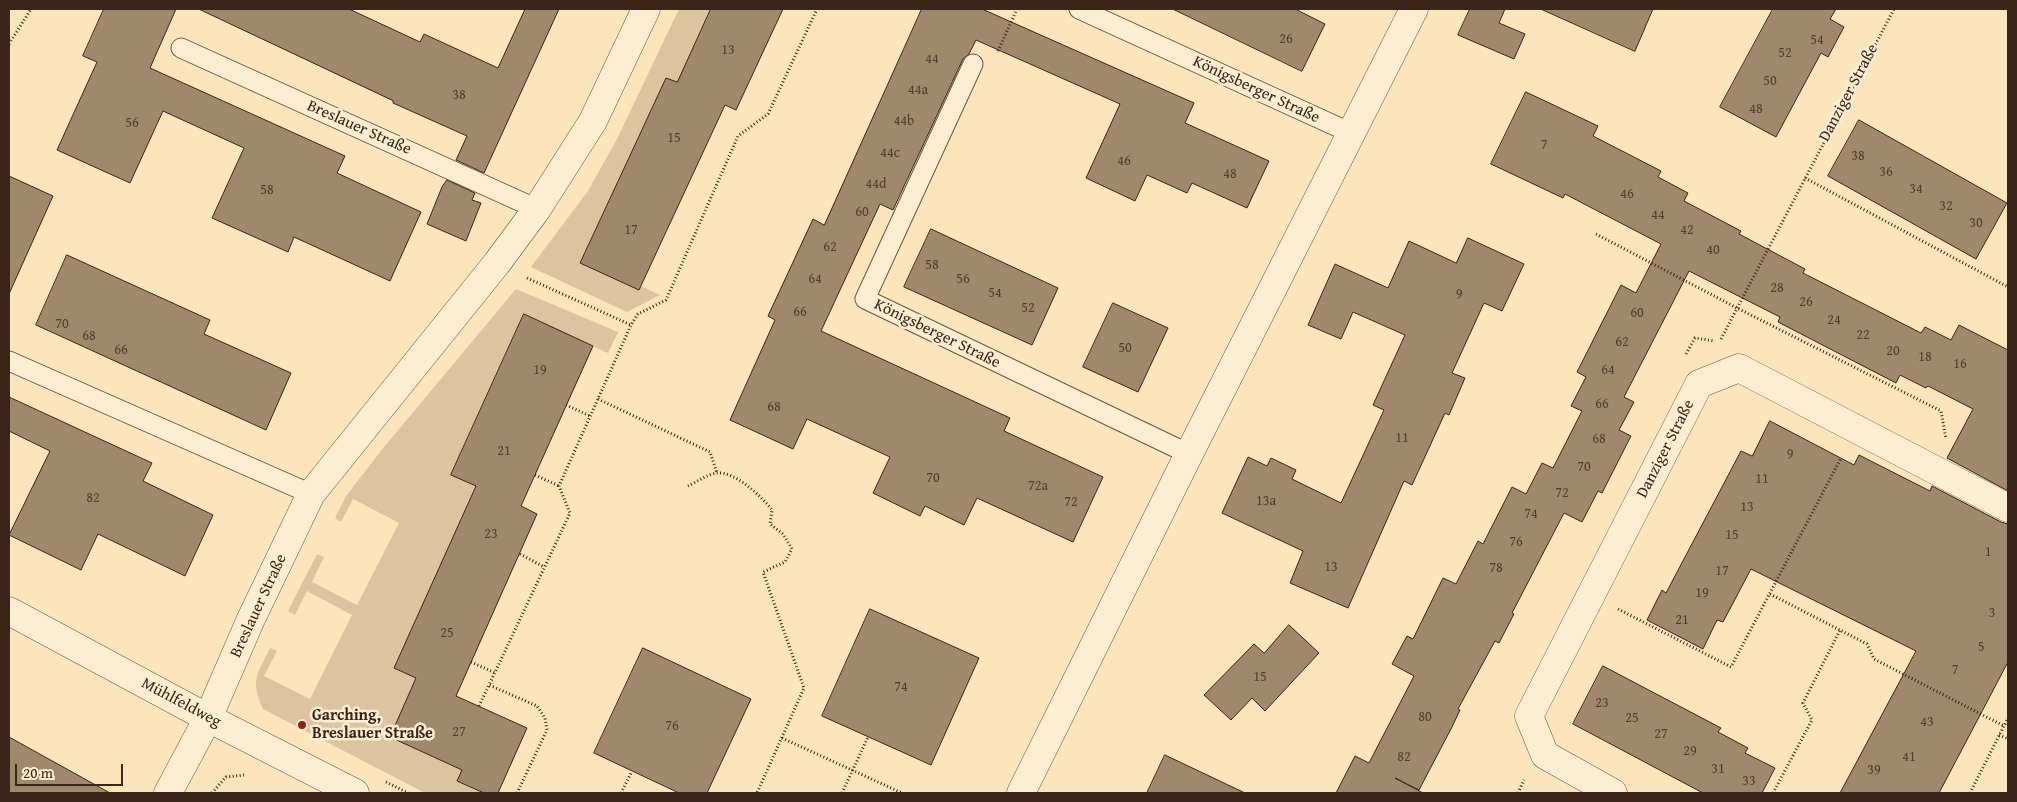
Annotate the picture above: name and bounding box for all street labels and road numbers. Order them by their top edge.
street label: Danziger Straße [1815,41,1883,145]
street label: Königsberger Straße [1190,52,1322,128]
street label: Breslauer Straße [304,96,414,160]
street label: Königsberger Straße [871,295,1003,373]
street label: Danziger Straße [1633,397,1699,501]
street label: Breslauer Straße [227,551,291,661]
street label: Mühlfeldweg [138,674,224,732]

